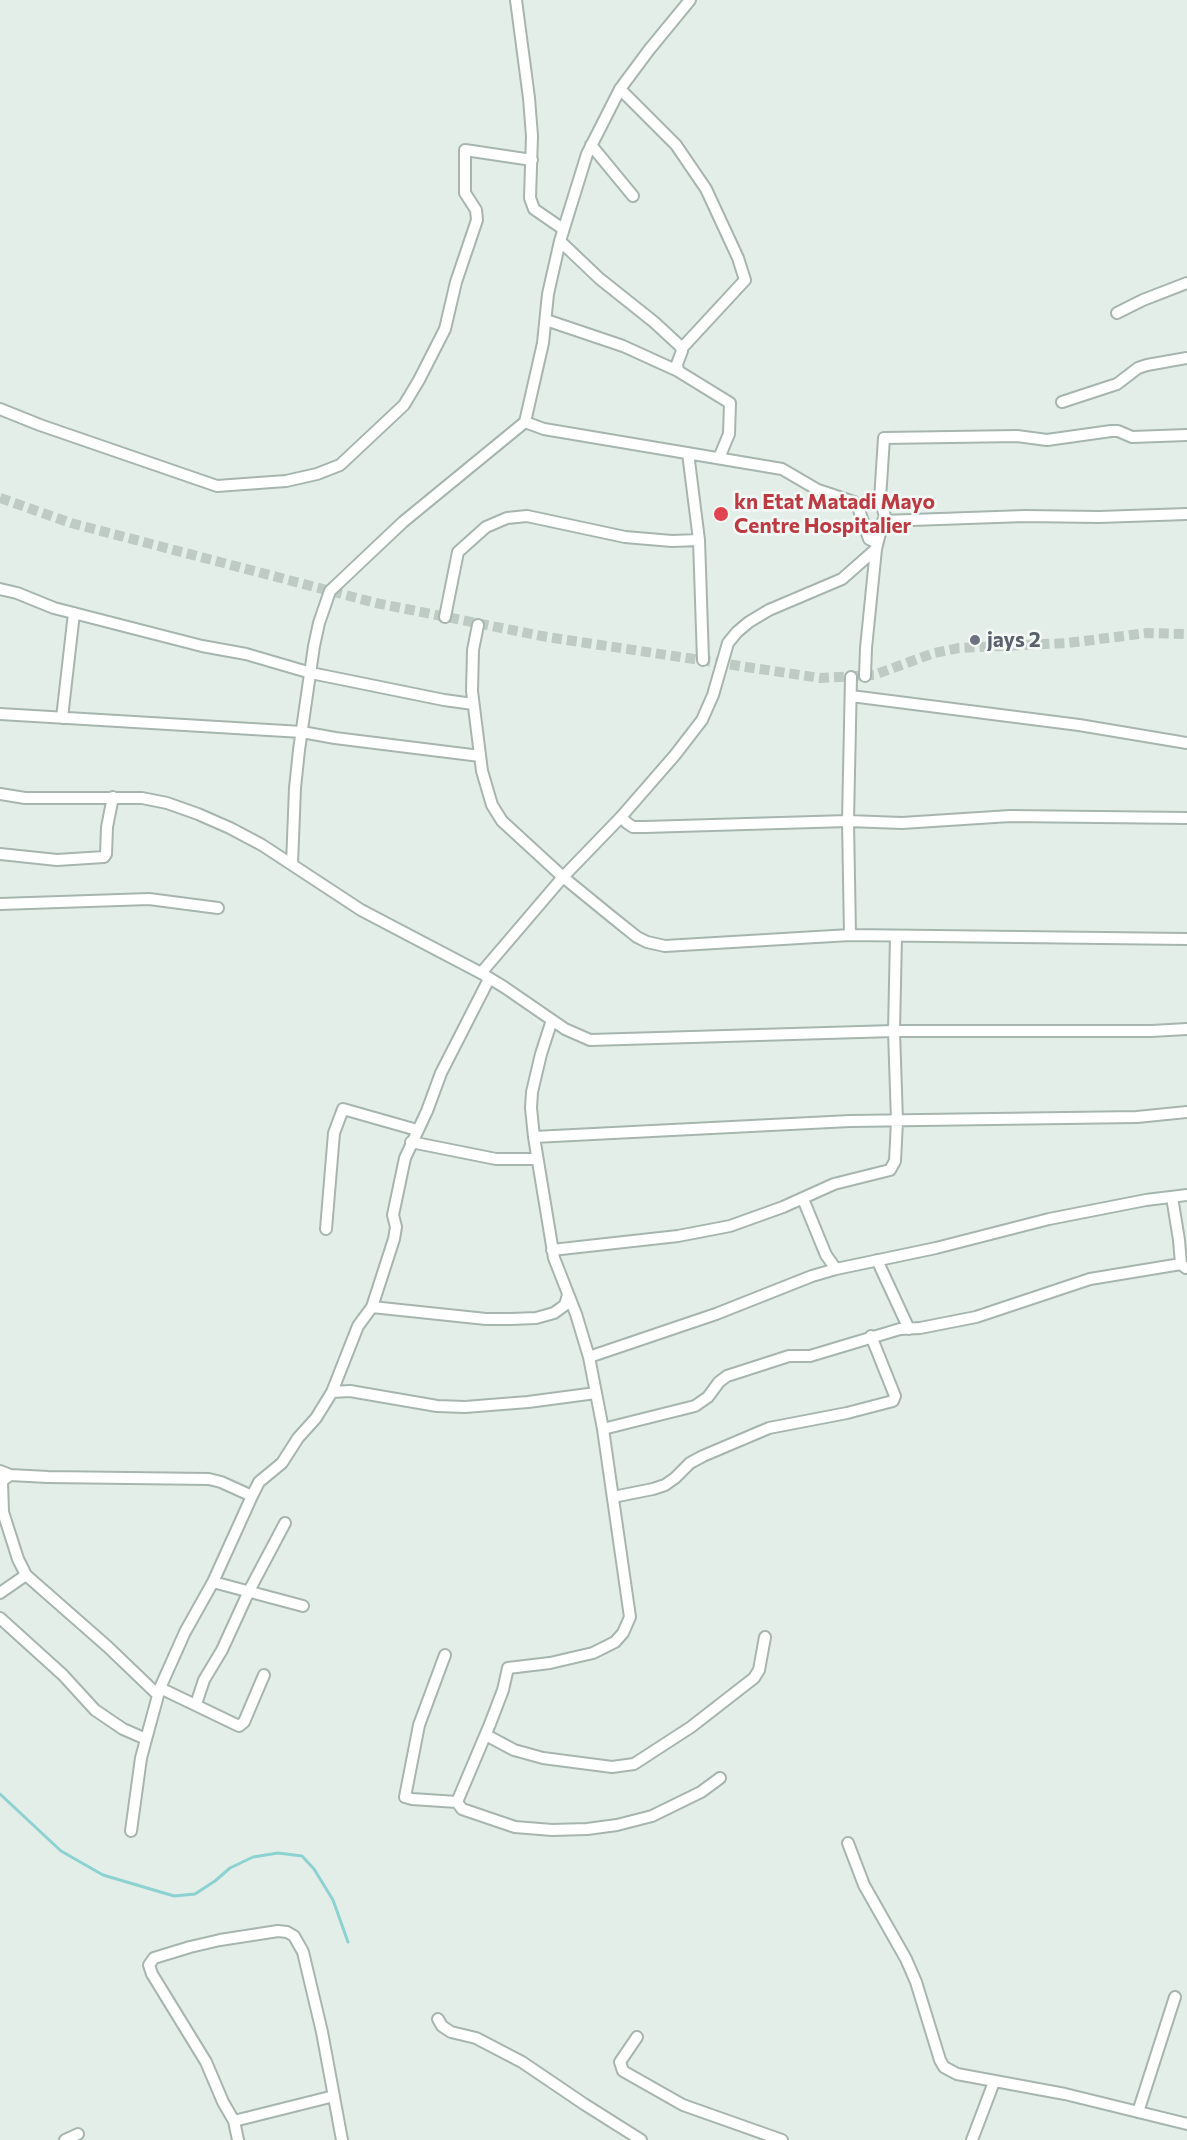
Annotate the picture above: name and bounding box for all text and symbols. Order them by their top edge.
place label: kn Etat Matadi Mayo Centre Hospitalier [734,489,935,539]
marker: kn Etat Matadi Mayo Centre Hospitalier [712,505,730,523]
place label: jays 2 [987,627,1041,653]
marker: jays 2 [968,633,982,647]

